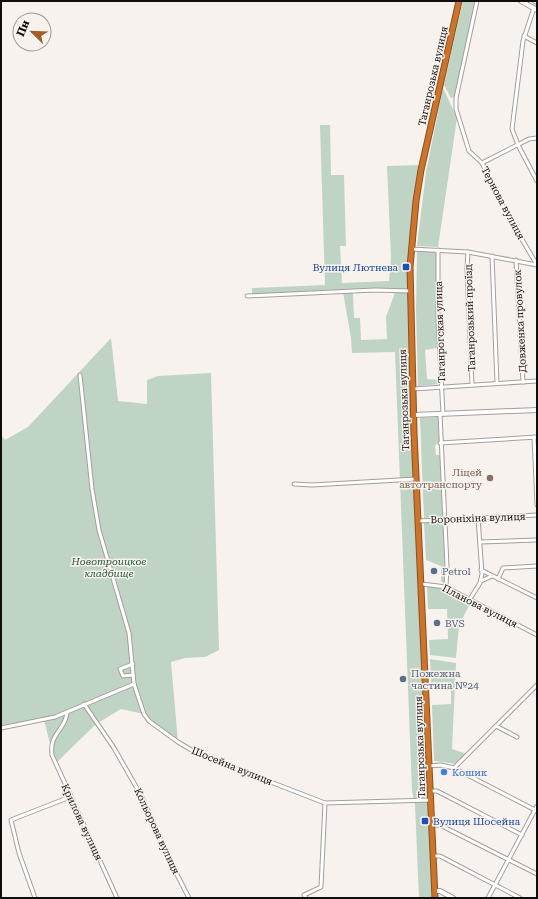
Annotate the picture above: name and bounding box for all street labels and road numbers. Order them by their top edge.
street label: Таганрозька вулиця [416,25,450,127]
street label: Тернова вулиця [479,165,527,242]
street label: Таганрозький проїзд [463,263,477,372]
street label: Довженка провулок [512,268,528,373]
street label: Таганрогская улица [433,280,447,383]
street label: Таганрозька вулиця [397,349,411,451]
street label: Вороніхіна вулиця [430,511,526,525]
street label: Планова вулиця [441,582,520,630]
street label: Таганрозька вулиця [413,696,427,798]
street label: Шосейна вулиця [190,745,274,787]
street label: Крилова вулиця [59,782,105,862]
street label: Кольорова вулиця [132,786,182,876]

